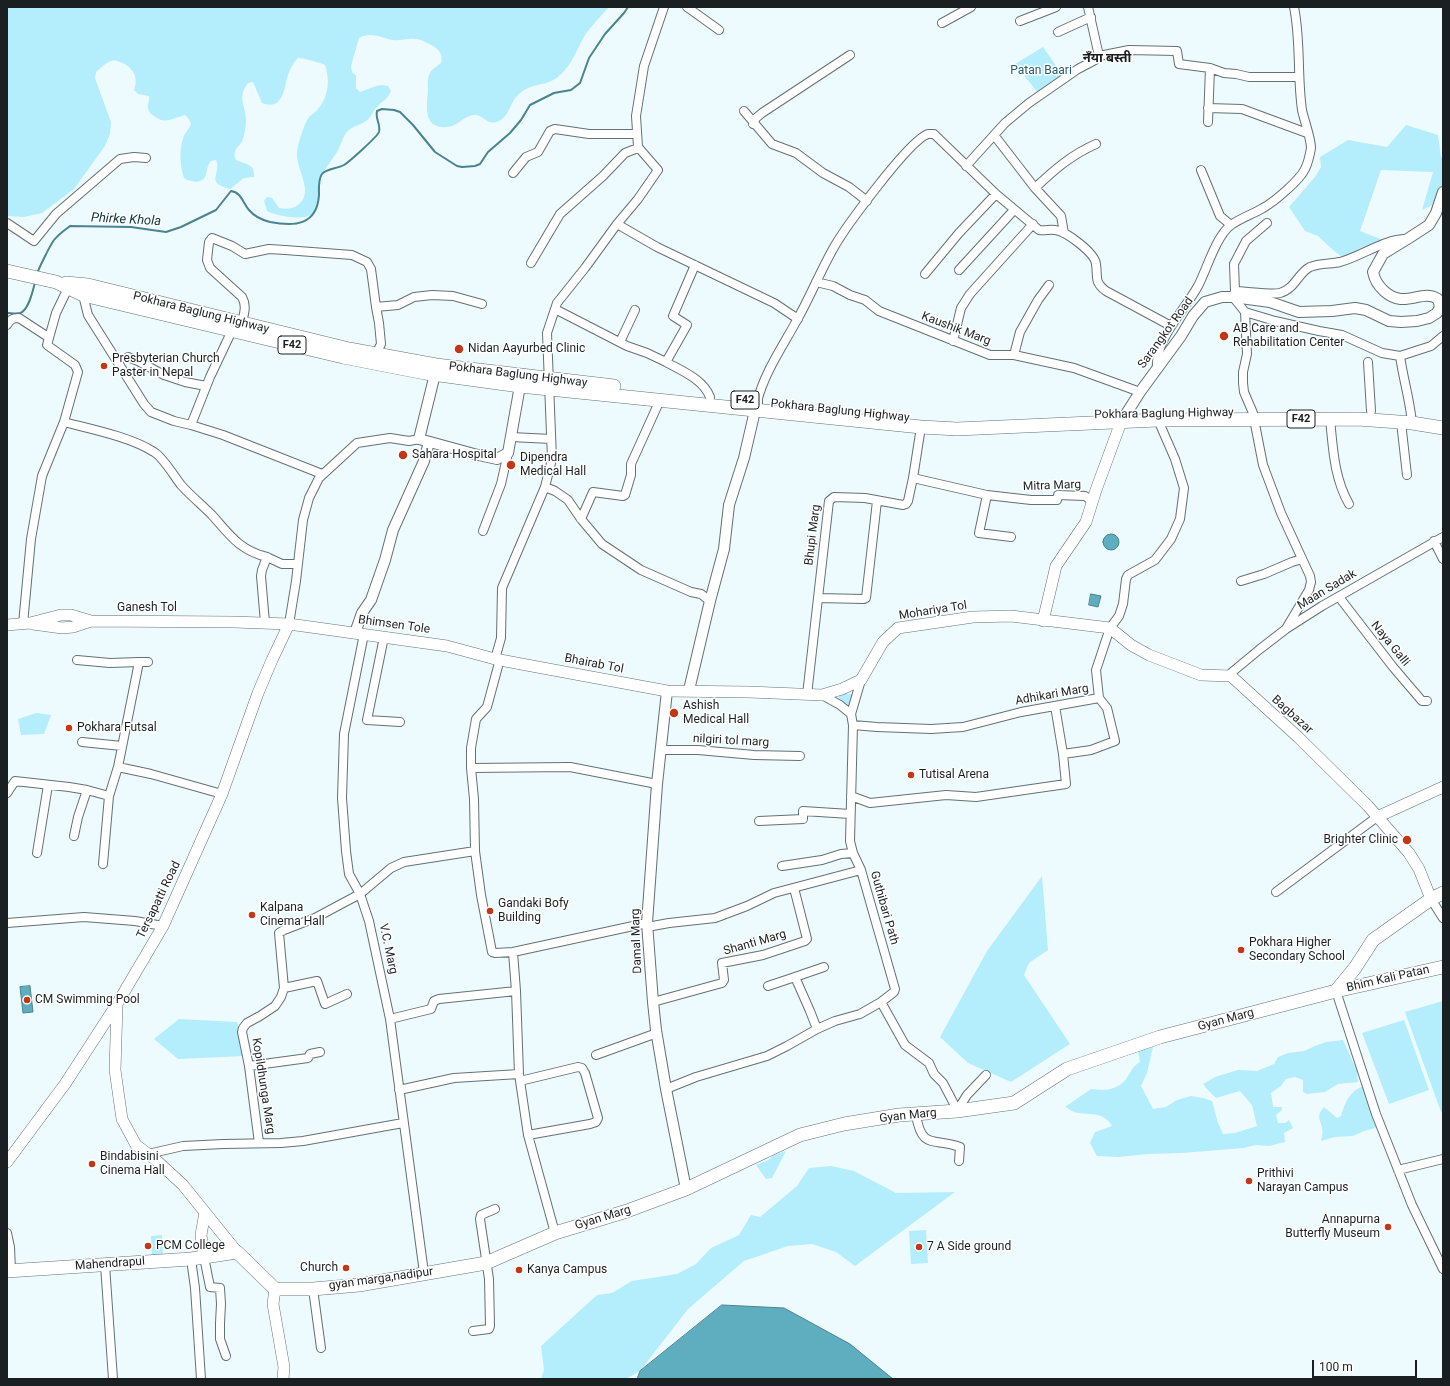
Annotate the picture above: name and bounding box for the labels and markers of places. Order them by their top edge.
place label: AB Care and Rehabilitation Center [1233,322,1344,350]
marker: AB Care and Rehabilitation Center [1218,330,1230,342]
place label: Nidan Aayurbed Clinic [468,342,585,356]
marker: Nidan Aayurbed Clinic [453,343,465,355]
place label: Presbyterian Church Paster in Nepal [112,352,220,380]
marker: Presbyterian Church Paster in Nepal [99,361,109,371]
place label: Sahara Hospital [412,448,497,462]
marker: Sahara Hospital [397,449,409,461]
place label: Dipendra Medical Hall [520,451,586,479]
marker: Dipendra Medical Hall [505,459,517,471]
place label: Ashish Medical Hall [683,699,749,727]
marker: Ashish Medical Hall [668,707,680,719]
place label: Pokhara Futsal [77,721,157,735]
marker: Pokhara Futsal [64,723,74,733]
place label: Tutisal Arena [919,768,989,782]
marker: Tutisal Arena [906,770,916,780]
place label: Brighter Clinic [1323,833,1398,847]
marker: Brighter Clinic [1401,834,1413,846]
place label: Gandaki Bofy Building [498,897,569,925]
place label: Kalpana Cinema Hall [260,901,325,929]
marker: Gandaki Bofy Building [485,906,495,916]
marker: Kalpana Cinema Hall [247,910,257,920]
place label: Pokhara Higher Secondary School [1249,936,1345,964]
marker: Pokhara Higher Secondary School [1236,945,1246,955]
place label: CM Swimming Pool [35,993,140,1007]
marker: CM Swimming Pool [22,995,32,1005]
place label: Bindabisini Cinema Hall [100,1150,165,1178]
marker: Bindabisini Cinema Hall [87,1159,97,1169]
place label: Prithivi Narayan Campus [1257,1167,1348,1195]
marker: Prithivi Narayan Campus [1244,1176,1254,1186]
place label: Annapurna Butterfly Museum [1285,1213,1380,1241]
marker: Annapurna Butterfly Museum [1383,1222,1393,1232]
place label: PCM College [156,1239,225,1253]
place label: 7 A Side ground [927,1240,1011,1254]
marker: PCM College [143,1241,153,1251]
marker: 7 A Side ground [914,1242,924,1252]
place label: Church [300,1261,338,1275]
marker: Church [341,1263,351,1273]
place label: Kanya Campus [527,1263,607,1277]
marker: Kanya Campus [514,1265,524,1275]

